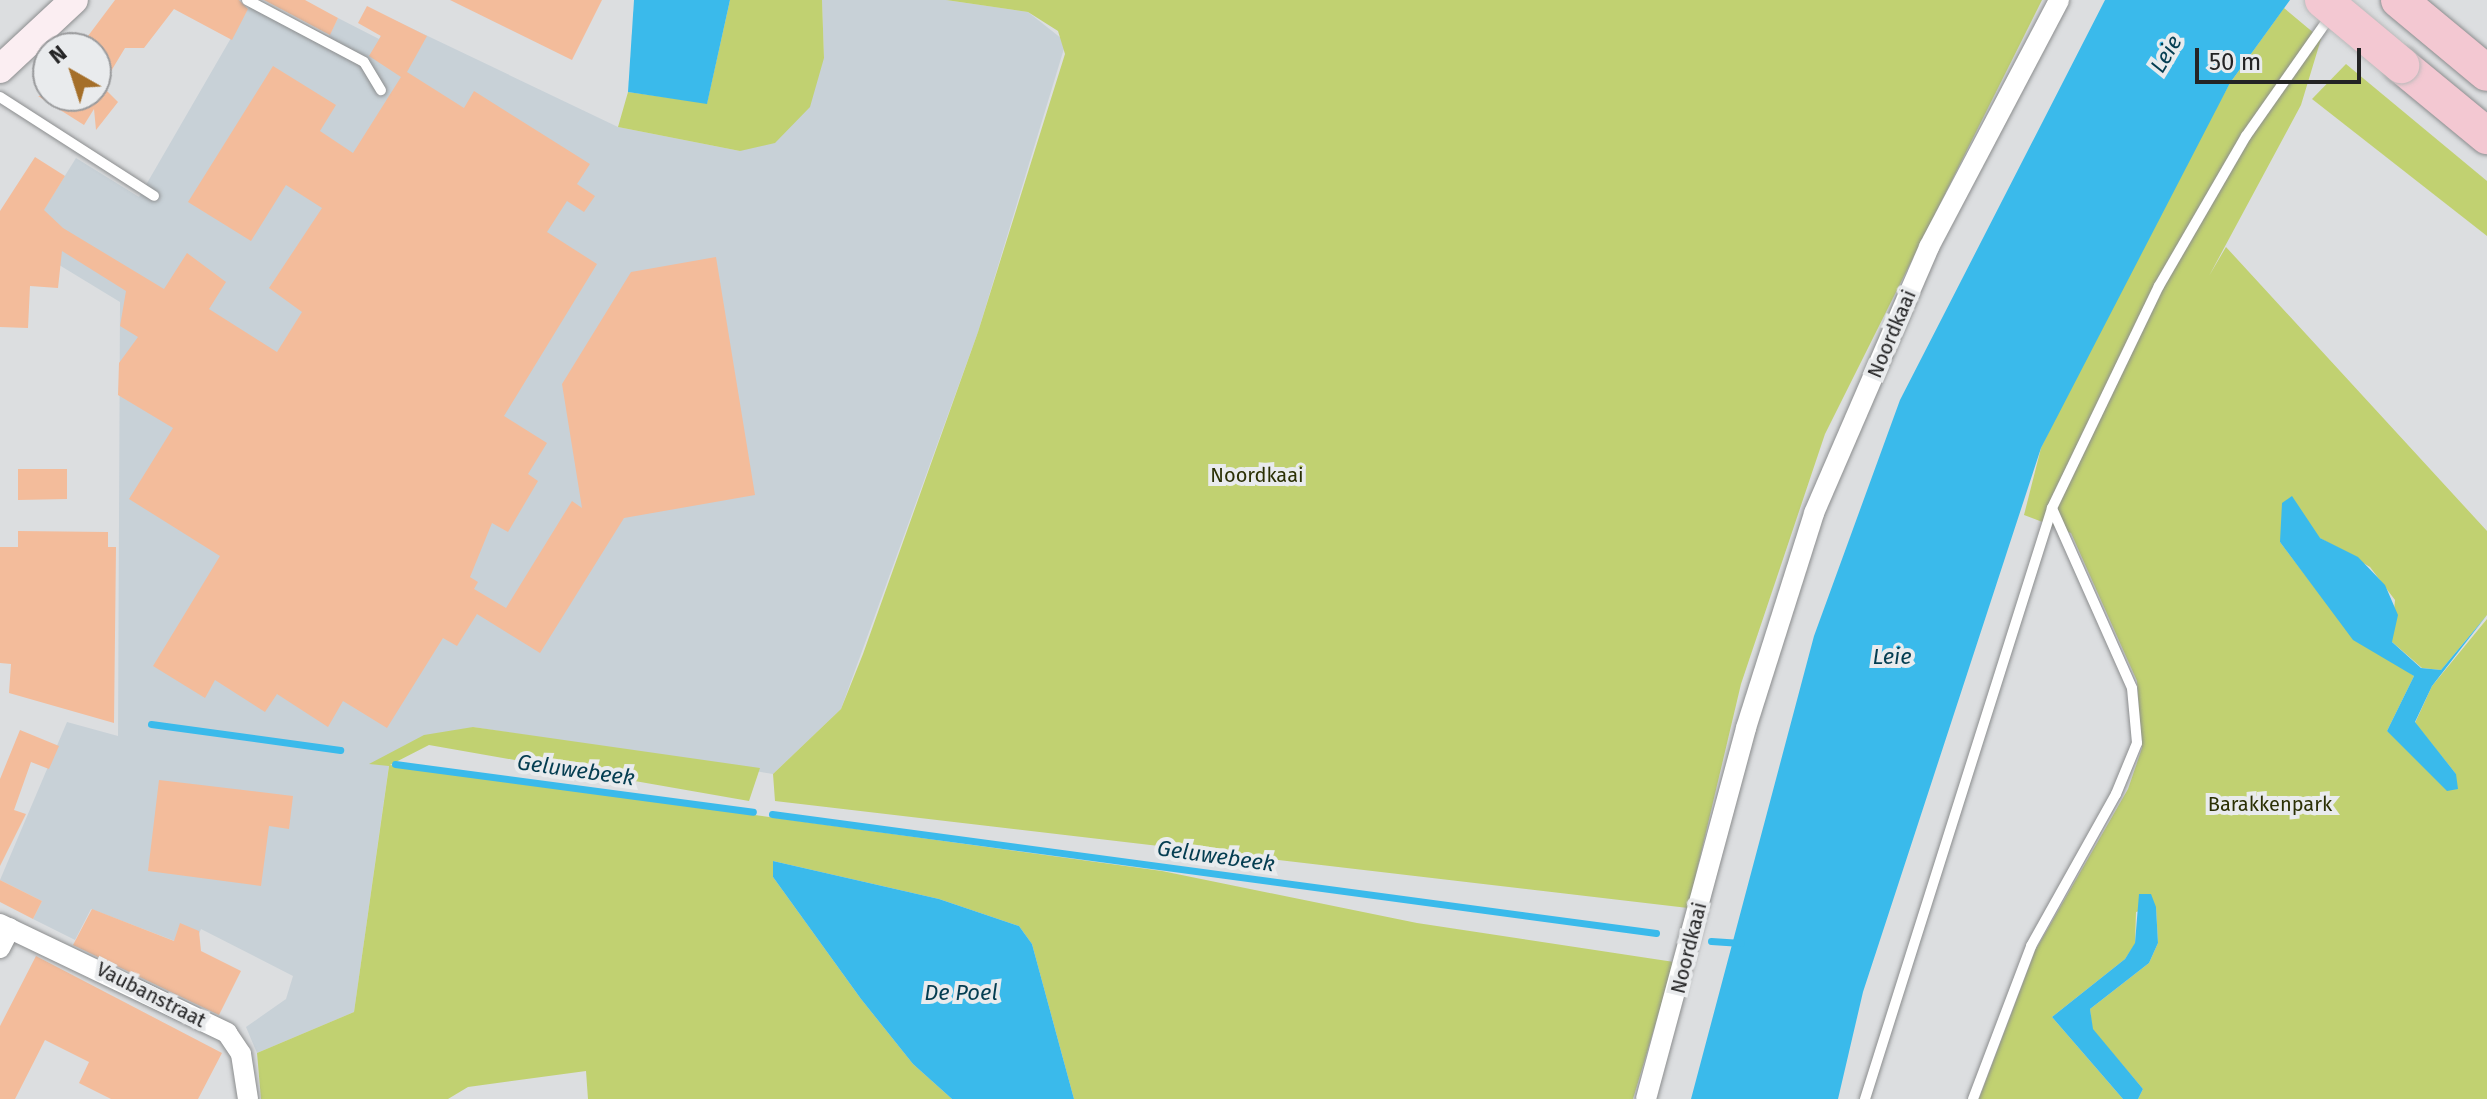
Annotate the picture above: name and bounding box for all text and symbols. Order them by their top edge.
water label: Leie [2145,30,2187,78]
north arrow [32,32,112,112]
scale bar [2199,32,2365,82]
text: N [44,39,72,70]
text: 50 m [2209,48,2261,76]
street label: Noordkaai [1863,286,1921,382]
park label: Noordkaai [1210,463,1304,487]
water label: Leie [1872,644,1912,670]
water label: Geluwebeek [515,749,637,791]
park label: Barakkenpark [2208,792,2332,816]
water label: Geluwebeek [1155,835,1277,877]
street label: Noordkaai [1666,900,1712,996]
street label: Vaubanstraat [92,957,210,1033]
water label: De Poel [924,980,998,1006]

